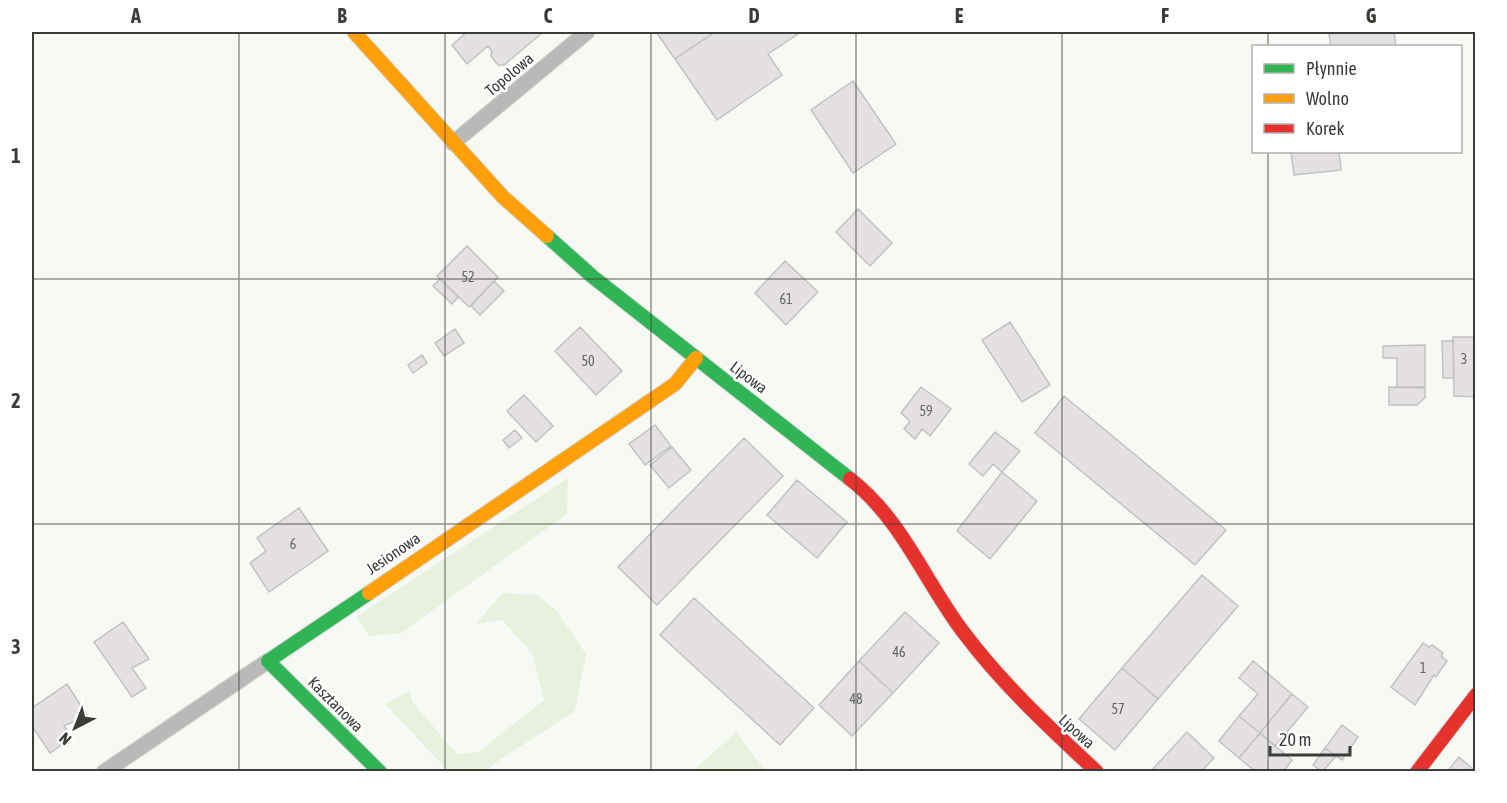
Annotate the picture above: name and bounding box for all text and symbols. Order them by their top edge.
text: A [130,4,141,27]
text: B [337,4,347,27]
text: C [544,4,553,27]
text: D [748,4,760,27]
text: E [955,4,964,27]
text: F [1161,4,1169,27]
text: G [1366,4,1377,27]
legend [1252,45,1462,153]
street label: Topolowa [481,49,537,100]
text: Płynnie [1306,58,1357,79]
text: Wolno [1306,88,1349,109]
text: Korek [1306,118,1344,139]
text: 1 [11,144,21,167]
house number: 52 [461,269,475,285]
house number: 61 [779,291,793,307]
house number: 3 [1461,351,1467,367]
house number: 50 [581,353,595,369]
street label: Lipowa [726,357,771,398]
text: 2 [11,389,21,412]
house number: 59 [919,403,933,419]
street label: Jesionowa [363,528,423,578]
house number: 6 [290,536,297,552]
text: 3 [11,635,21,658]
house number: 46 [892,644,906,660]
house number: 1 [1420,660,1426,676]
street label: Kasztanowa [305,673,367,735]
house number: 48 [849,691,863,707]
north arrow [45,698,105,758]
house number: 57 [1111,701,1125,717]
street label: Lipowa [1055,710,1099,752]
scale bar [1270,719,1350,757]
text: N [55,729,74,749]
text: 20 m [1279,729,1311,750]

